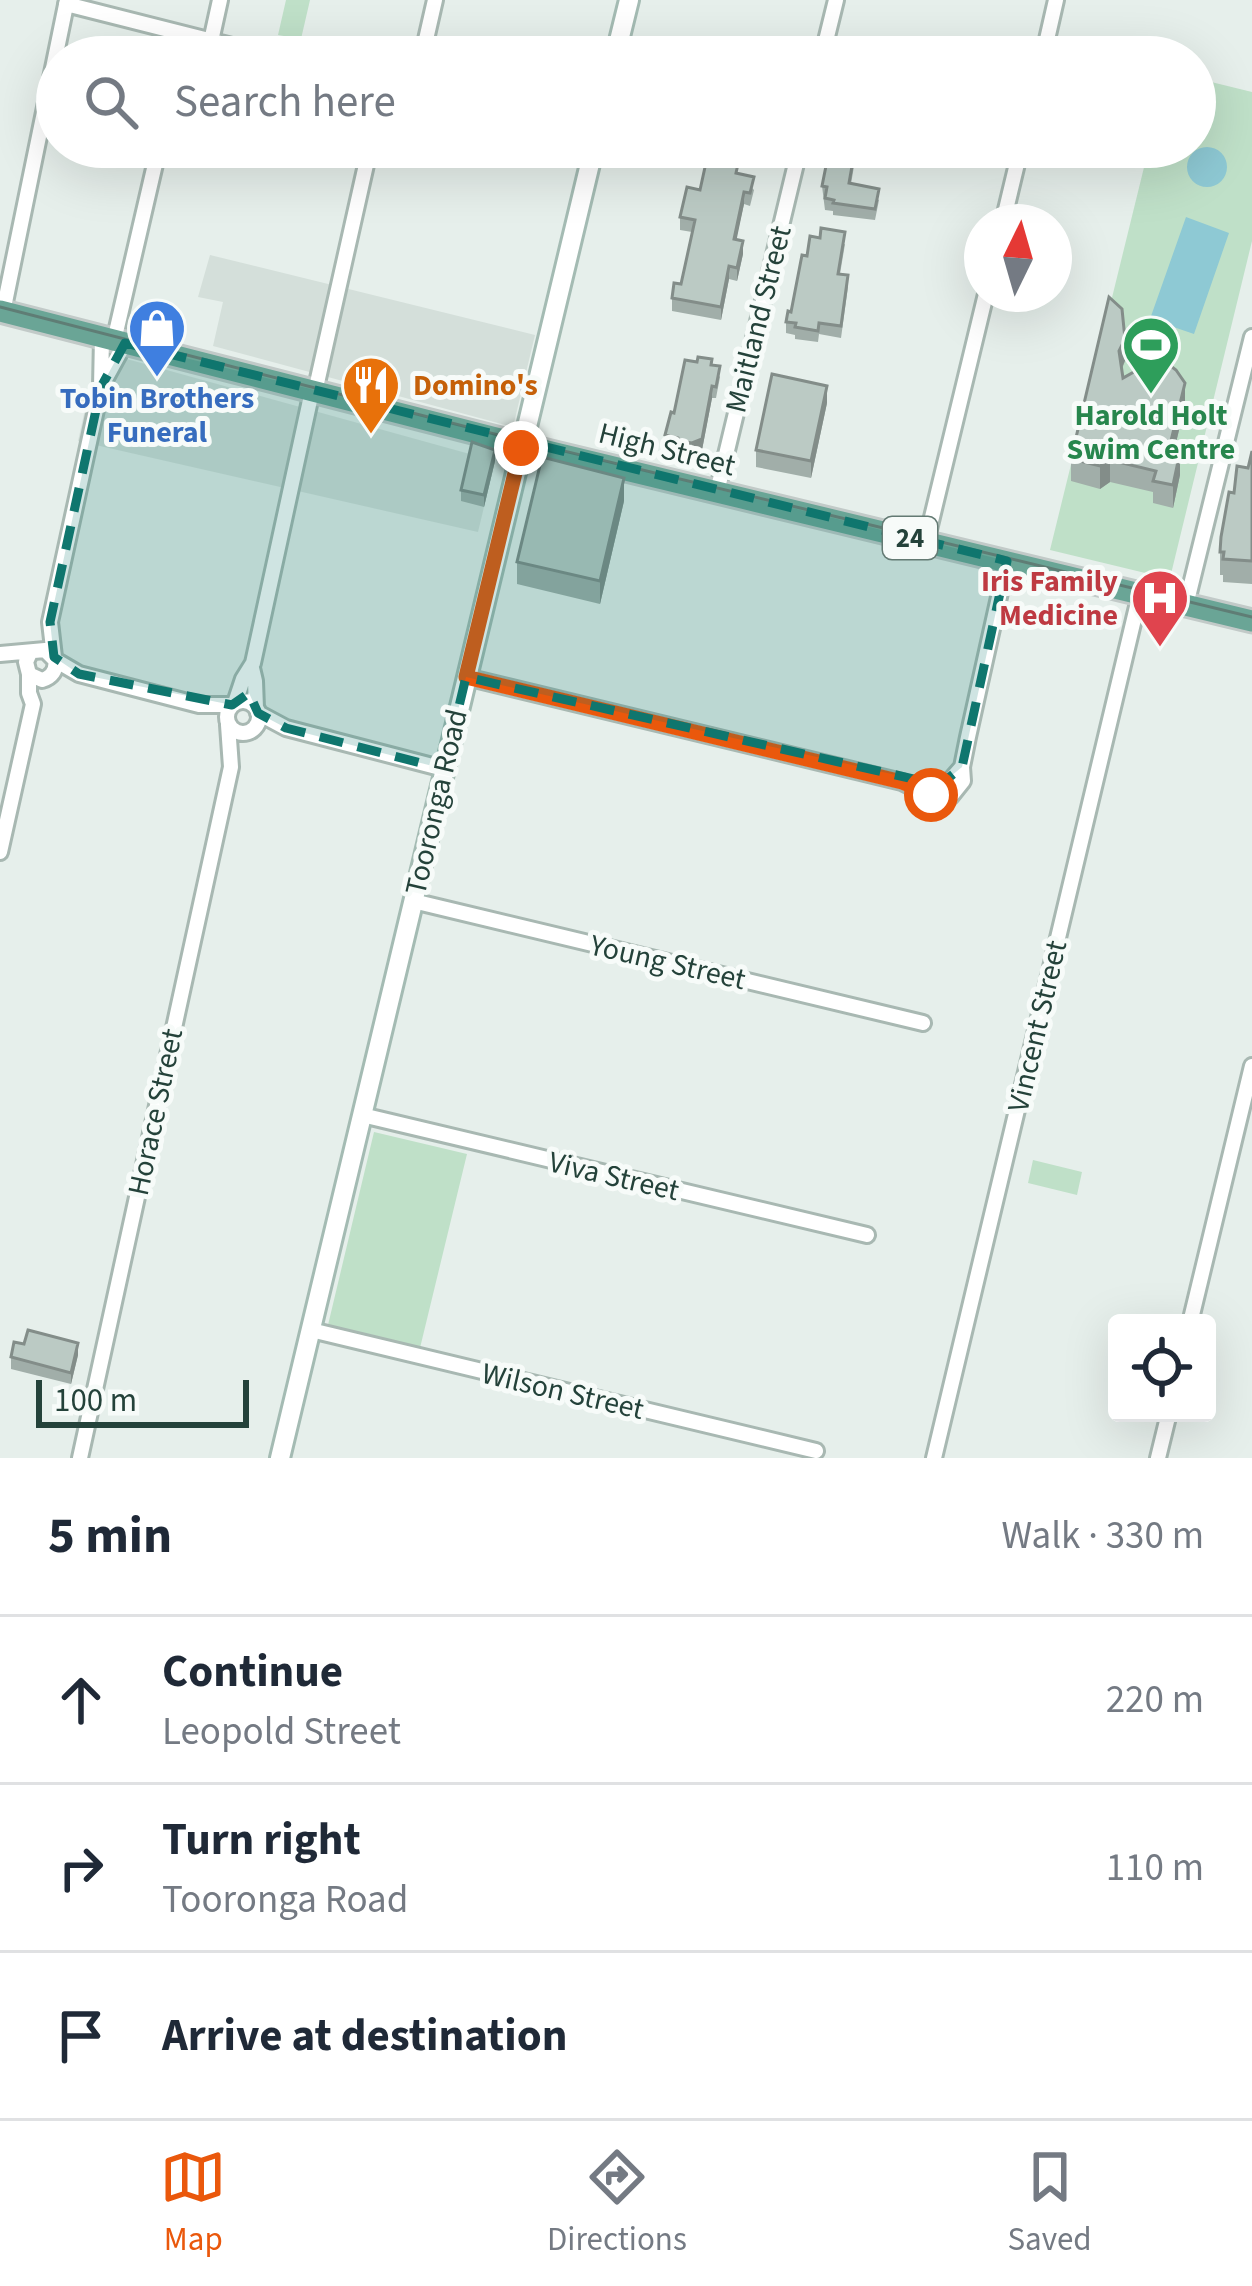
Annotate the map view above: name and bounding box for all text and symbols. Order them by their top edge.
search box [36,36,1216,168]
icon: search [78,69,144,135]
text: Search here [174,70,396,134]
north arrow [964,204,1072,312]
street label: Maitland Street [714,221,803,417]
shop icon: Tobin Brothers Funeral [126,297,188,379]
sports icon: Harold Holt Swim Centre [1120,314,1182,396]
restaurant icon: Domino's [340,354,402,436]
place label: Domino's [413,364,538,407]
place label: Tobin Brothers Funeral [60,377,254,454]
place label: Harold Holt Swim Centre [1067,394,1235,471]
street label: High Street [594,412,740,487]
route end [494,421,548,475]
road number: 24 [883,517,937,559]
place label: Iris Family Medicine [981,560,1118,637]
hospital icon: Iris Family Medicine [1129,567,1191,649]
street label: Tooronga Road [394,705,479,899]
route start [904,768,958,822]
street label: Young Street [585,924,750,1001]
street label: Vincent Street [997,936,1078,1116]
street label: Horace Street [117,1025,194,1200]
street label: Viva Street [544,1141,683,1212]
map controls [1108,1314,1216,1422]
button: locate [1108,1314,1216,1422]
street label: Wilson Street [478,1352,648,1431]
scale bar [36,1374,249,1427]
text: 100 m [54,1377,137,1424]
text: 5 min [48,1500,172,1572]
text: Walk · 330 m [1001,1508,1204,1564]
text: Continue [162,1640,343,1704]
icon: ahead [48,1667,114,1733]
text: 220 m [1106,1672,1204,1728]
text: Leopold Street [162,1704,401,1760]
text: Turn right [162,1808,361,1872]
icon: right [48,1835,114,1901]
text: 110 m [1106,1840,1204,1896]
text: Tooronga Road [162,1872,408,1928]
icon: arrive [48,2003,114,2069]
text: Arrive at destination [162,2004,567,2068]
tab: Map [160,2144,226,2263]
tab: Directions [547,2144,687,2263]
tab: Saved [1007,2144,1092,2263]

